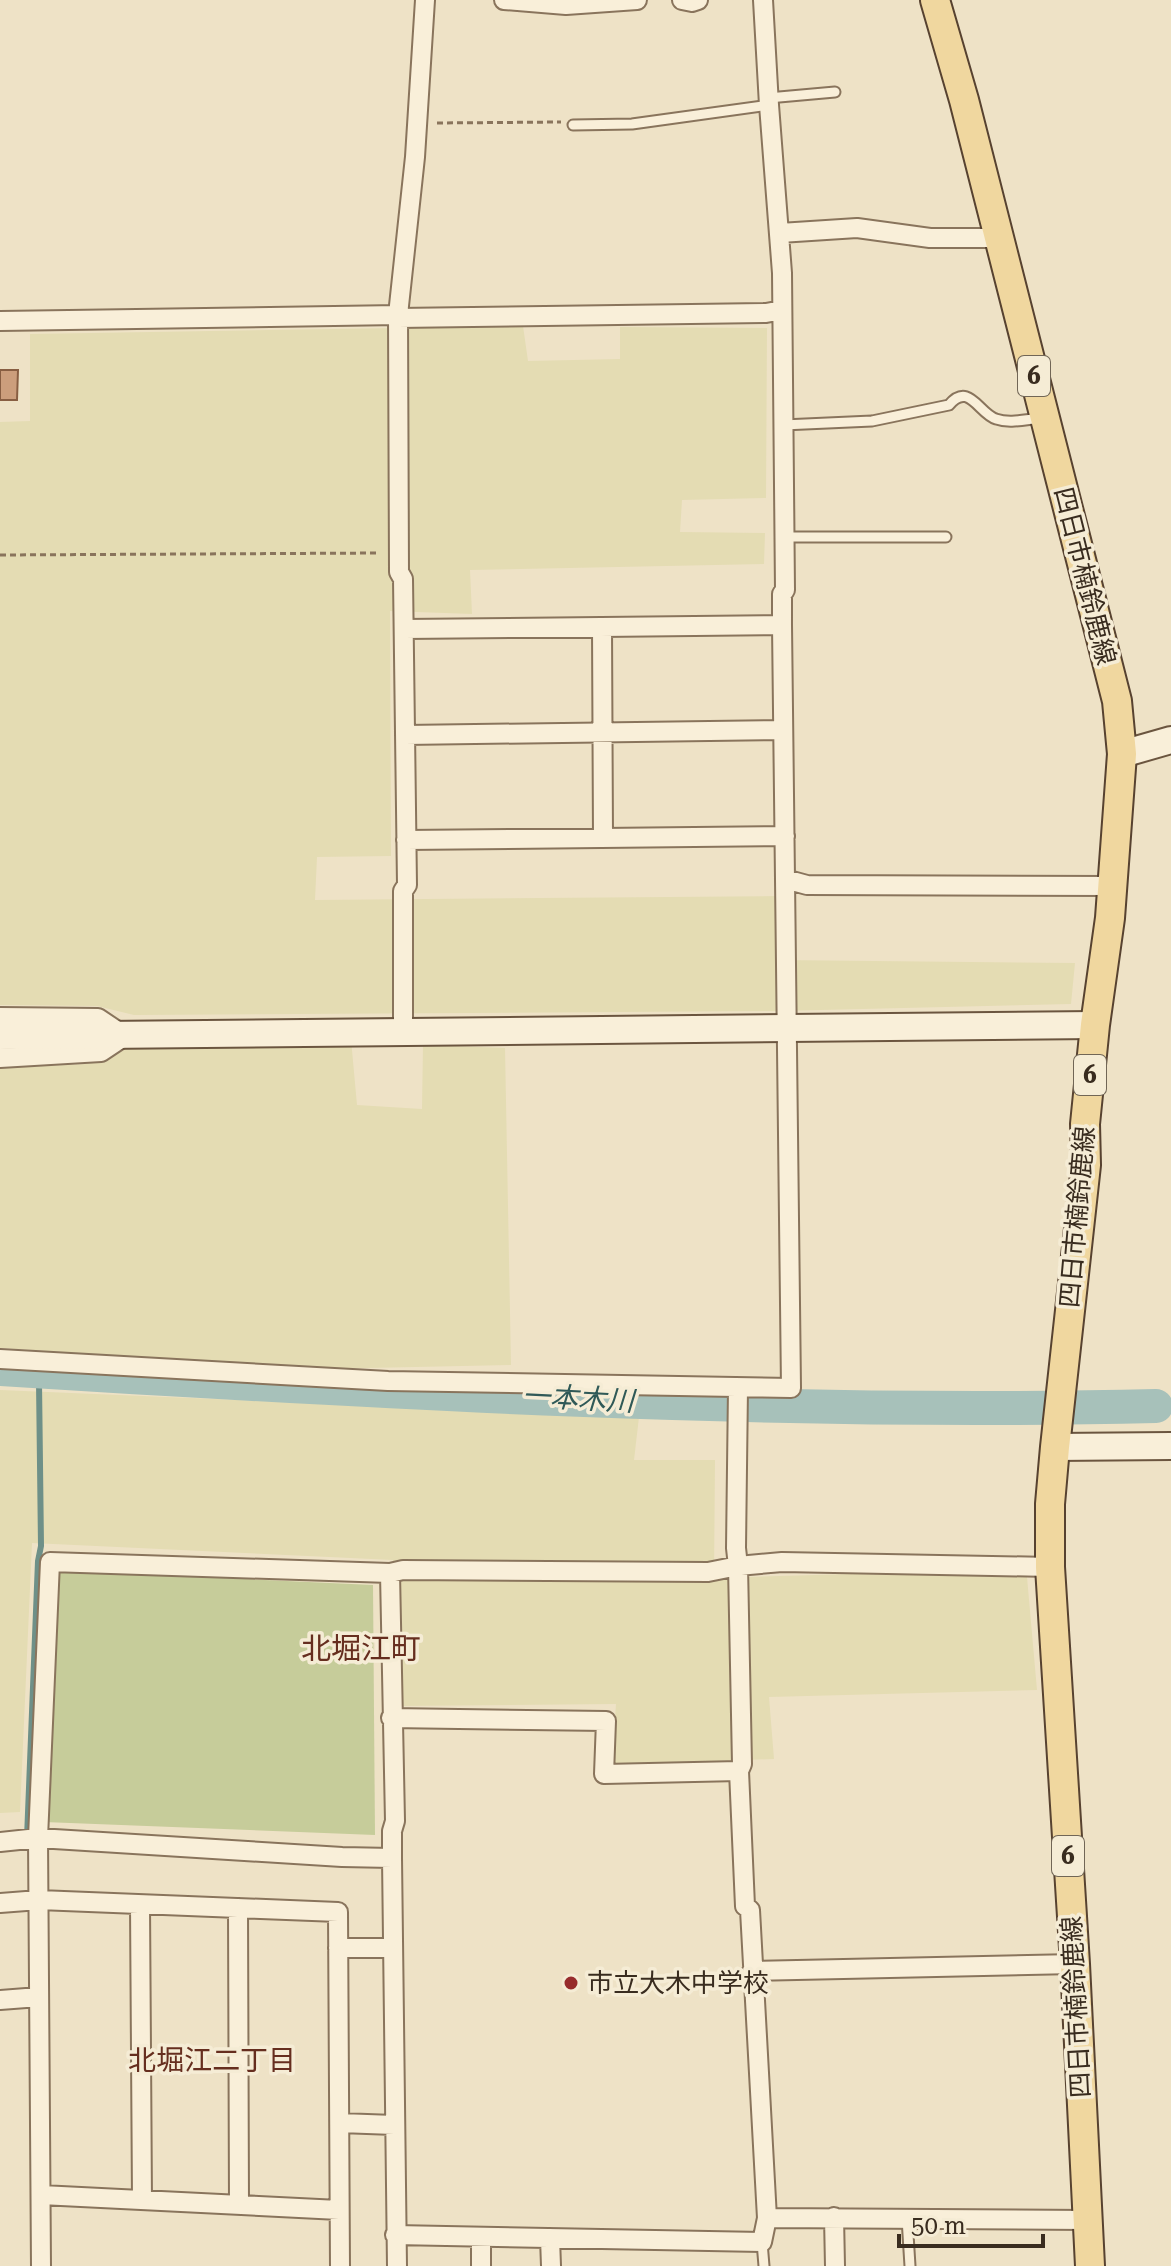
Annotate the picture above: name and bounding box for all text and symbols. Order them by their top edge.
road number: 6 [1018,356,1050,396]
street label: 四日市楠鈴鹿線 [1048,484,1122,668]
road number: 6 [1074,1055,1106,1095]
street label: 四日市楠鈴鹿線 [1054,1125,1100,1309]
water label: 一本木川 [521,1379,638,1418]
district label: 北堀江町 [301,1631,421,1666]
road number: 6 [1052,1836,1084,1876]
street label: 四日市楠鈴鹿線 [1056,1915,1096,2099]
place label: 市立大木中学校 [587,1968,769,1998]
marker: 市立大木中学校 [562,1974,580,1992]
district label: 北堀江二丁目 [128,2044,296,2077]
scale bar [899,2198,1043,2248]
text: 50 m [911,2212,966,2240]

